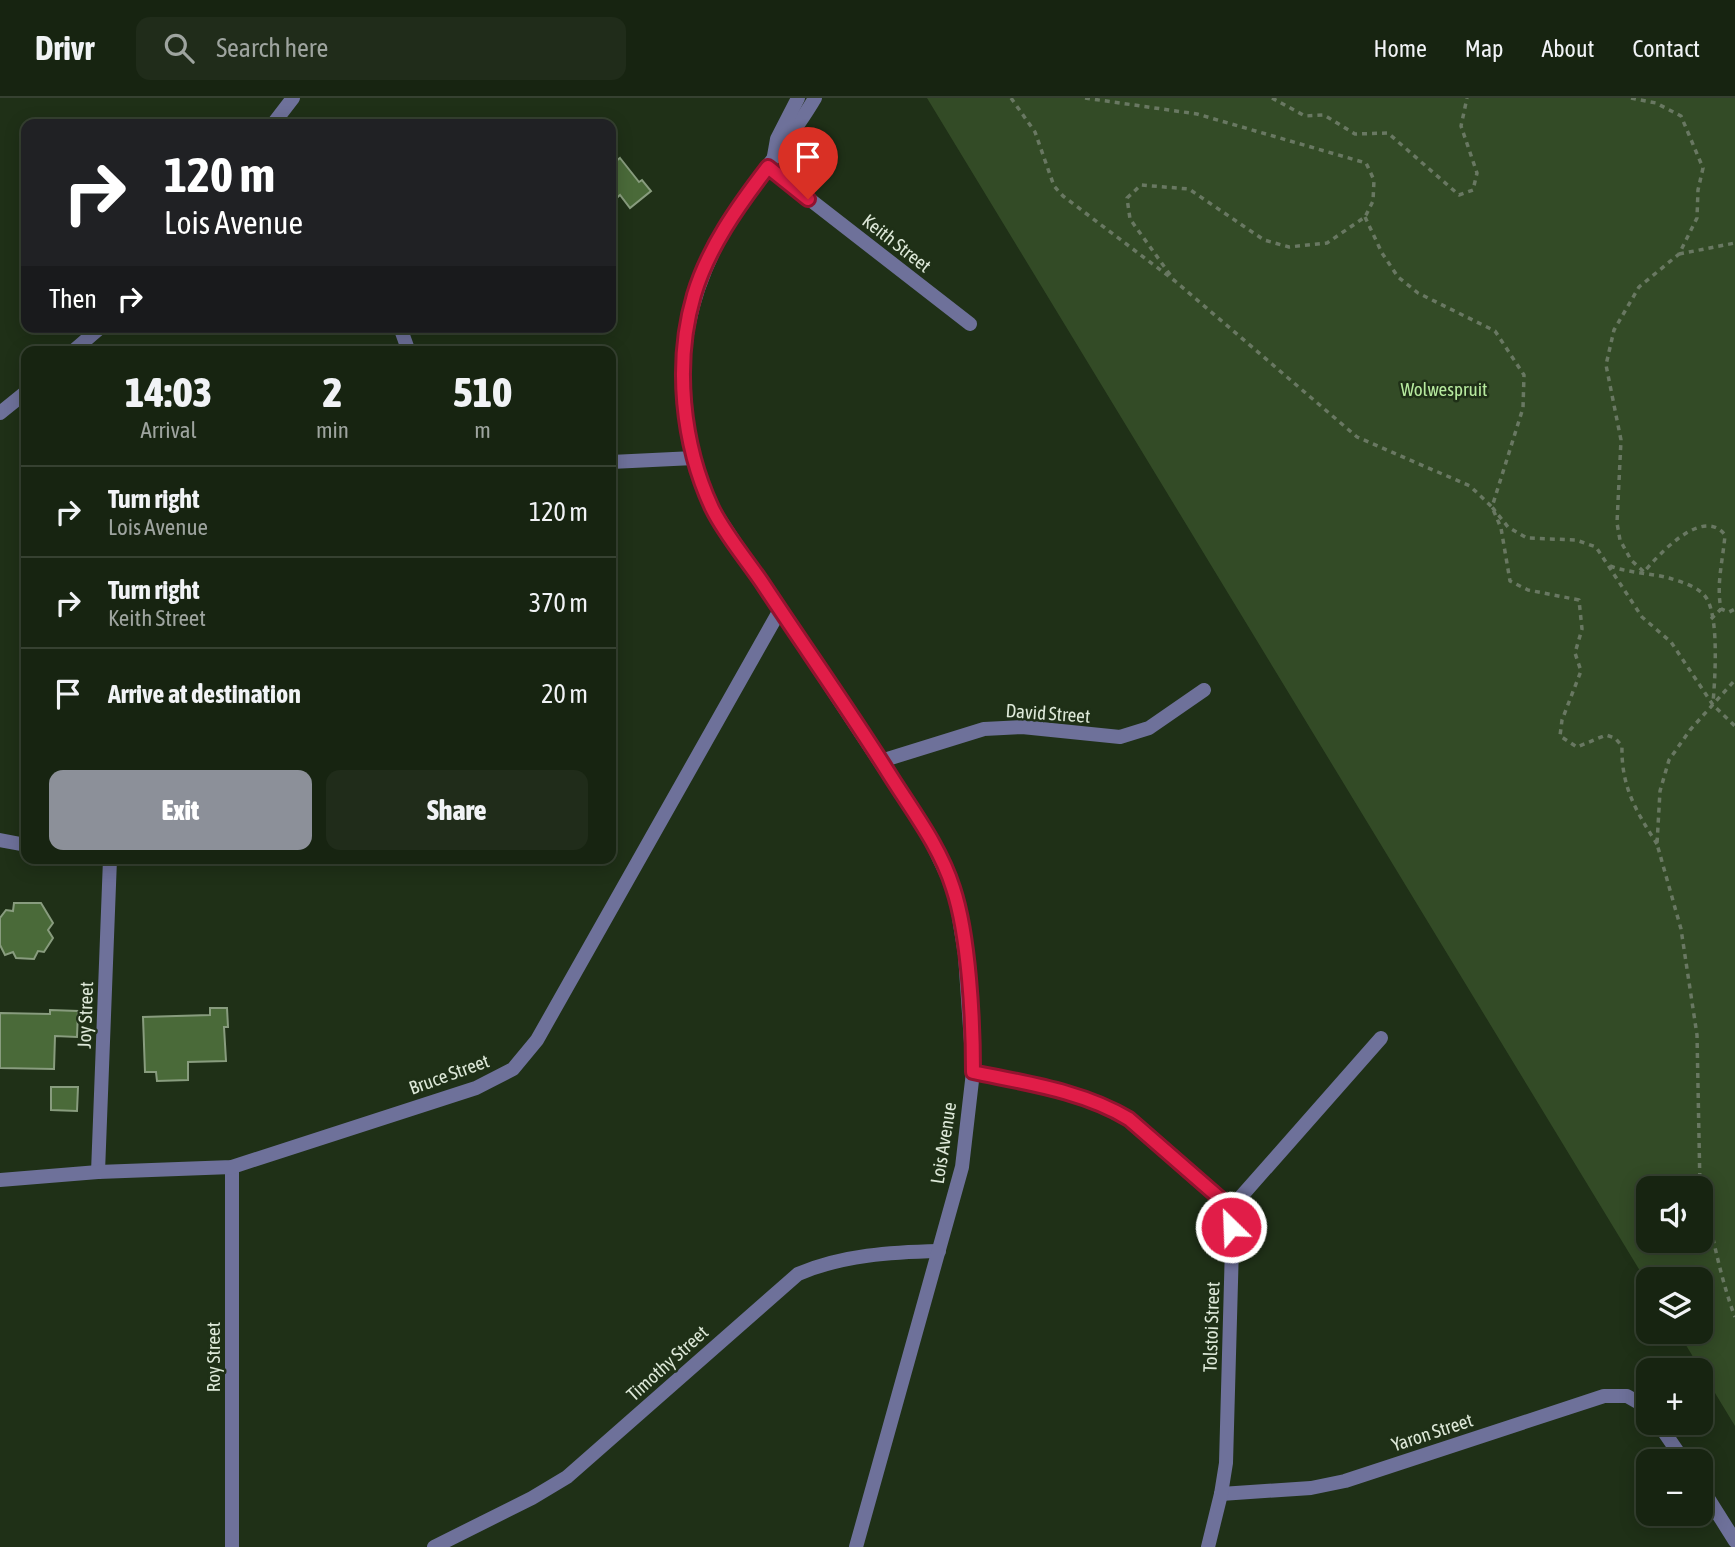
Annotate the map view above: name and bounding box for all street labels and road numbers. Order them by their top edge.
street label: Keith Street [858,209,936,277]
street label: David Street [1005,699,1091,727]
street label: Joy Street [73,981,97,1049]
street label: Bruce Street [406,1049,492,1099]
street label: Lois Avenue [926,1101,960,1185]
street label: Tolstoi Street [1198,1281,1224,1373]
street label: Timothy Street [622,1321,712,1405]
street label: Roy Street [202,1322,224,1392]
street label: Yaron Street [1389,1409,1475,1455]

